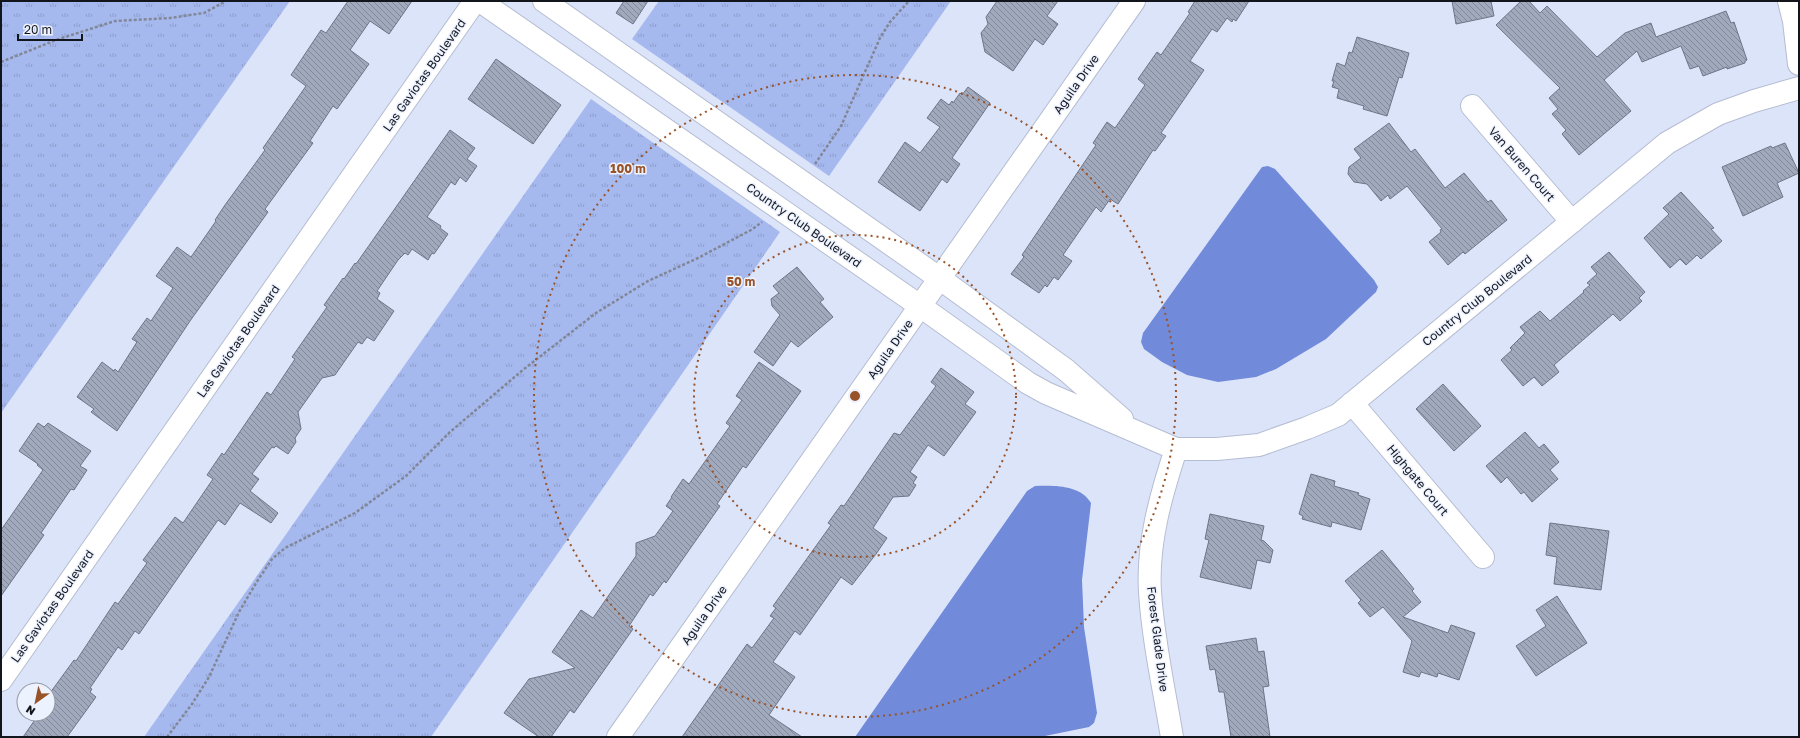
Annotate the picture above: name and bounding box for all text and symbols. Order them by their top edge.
scale bar [18,16,82,42]
street label: Las Gaviotas Boulevard [379,16,469,134]
text: 20 m [24,22,52,37]
street label: Aguila Drive [1050,51,1102,117]
street label: Van Buren Court [1485,124,1559,205]
text: 100 m [610,161,646,176]
street label: Country Club Boulevard [744,180,864,270]
street label: Country Club Boulevard [1419,251,1535,349]
text: 50 m [727,274,755,289]
street label: Las Gaviotas Boulevard [193,282,283,400]
street label: Aguila Drive [864,316,916,382]
centre of rings [848,389,862,403]
street label: Highgate Court [1384,441,1452,519]
street label: Las Gaviotas Boulevard [7,547,97,665]
street label: Aguila Drive [678,582,730,648]
street label: Forest Glade Drive [1144,585,1172,693]
north arrow [16,682,56,722]
text: N [23,703,37,719]

